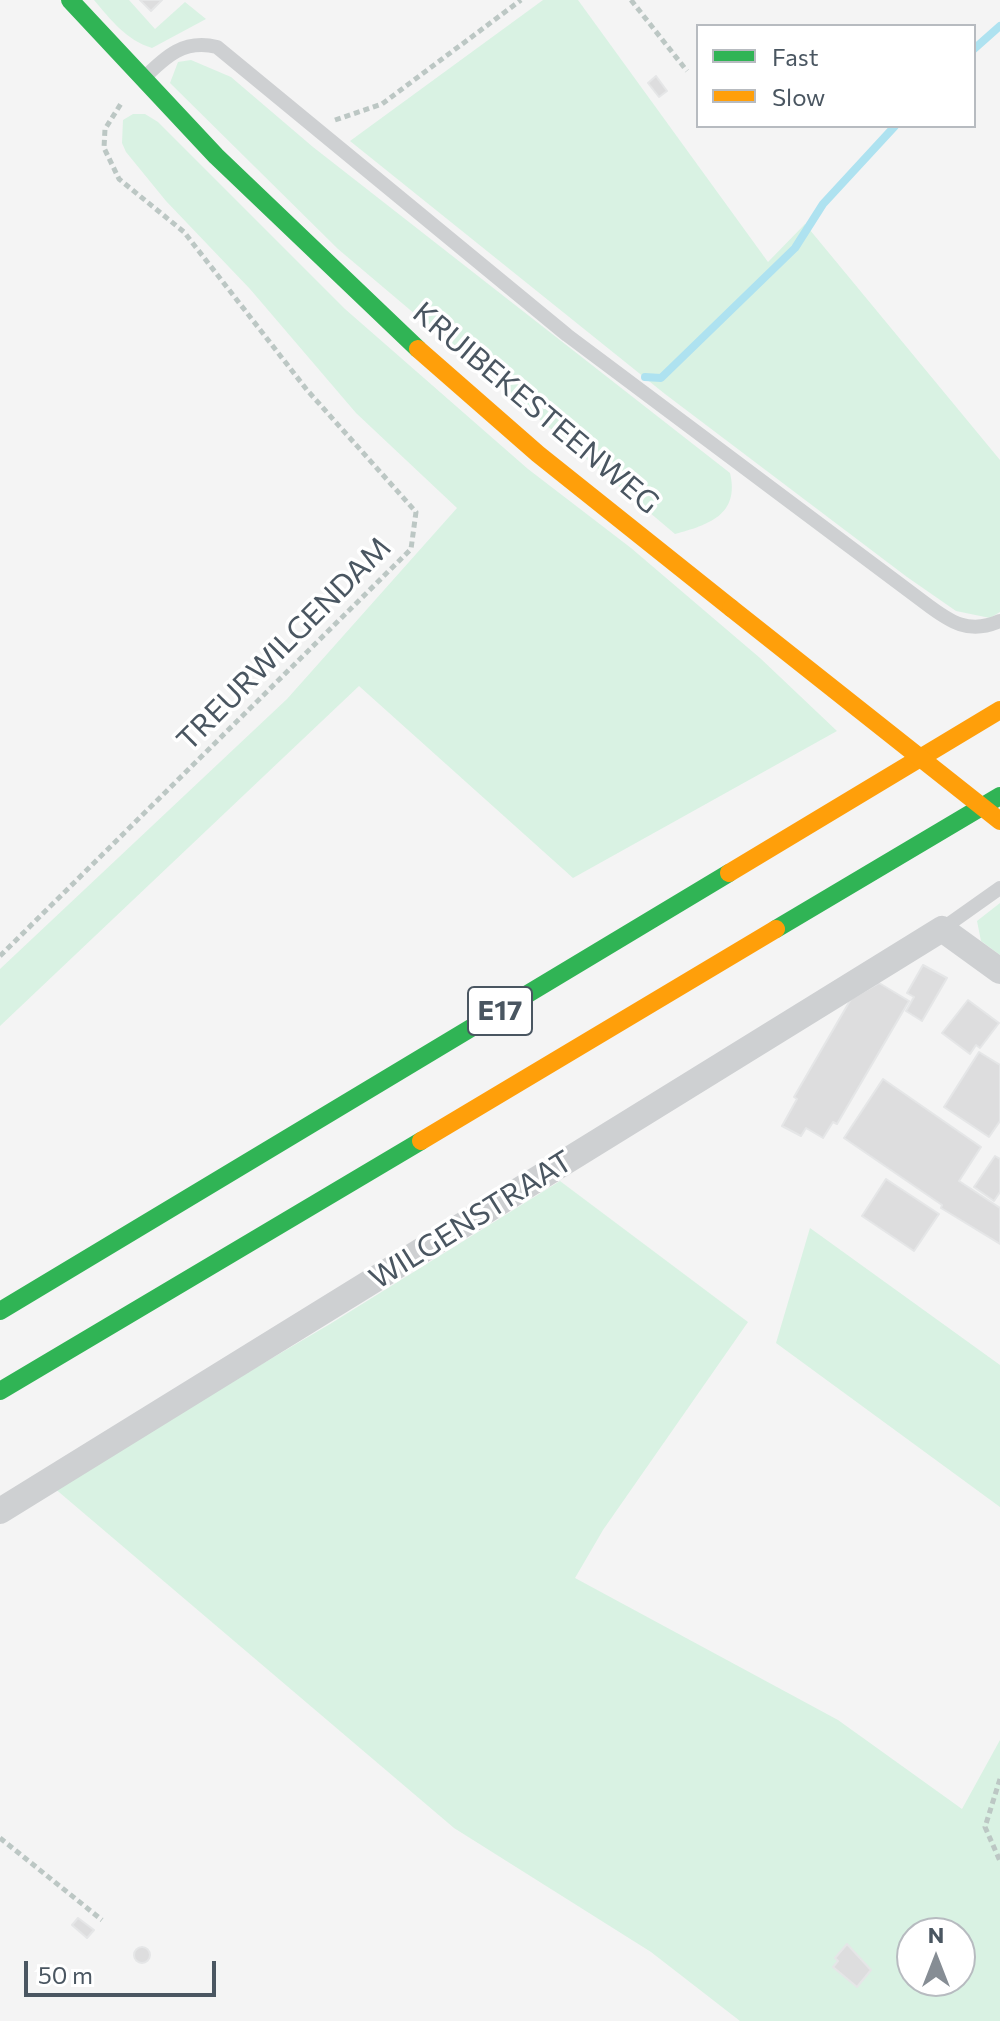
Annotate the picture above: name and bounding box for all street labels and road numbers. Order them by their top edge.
street label: KRUIBEKESTEENWEG [406,295,666,521]
street label: TREURWILGENDAM [170,530,398,758]
road number: E17 [468,987,532,1035]
street label: WILGENSTRAAT [363,1143,579,1297]

